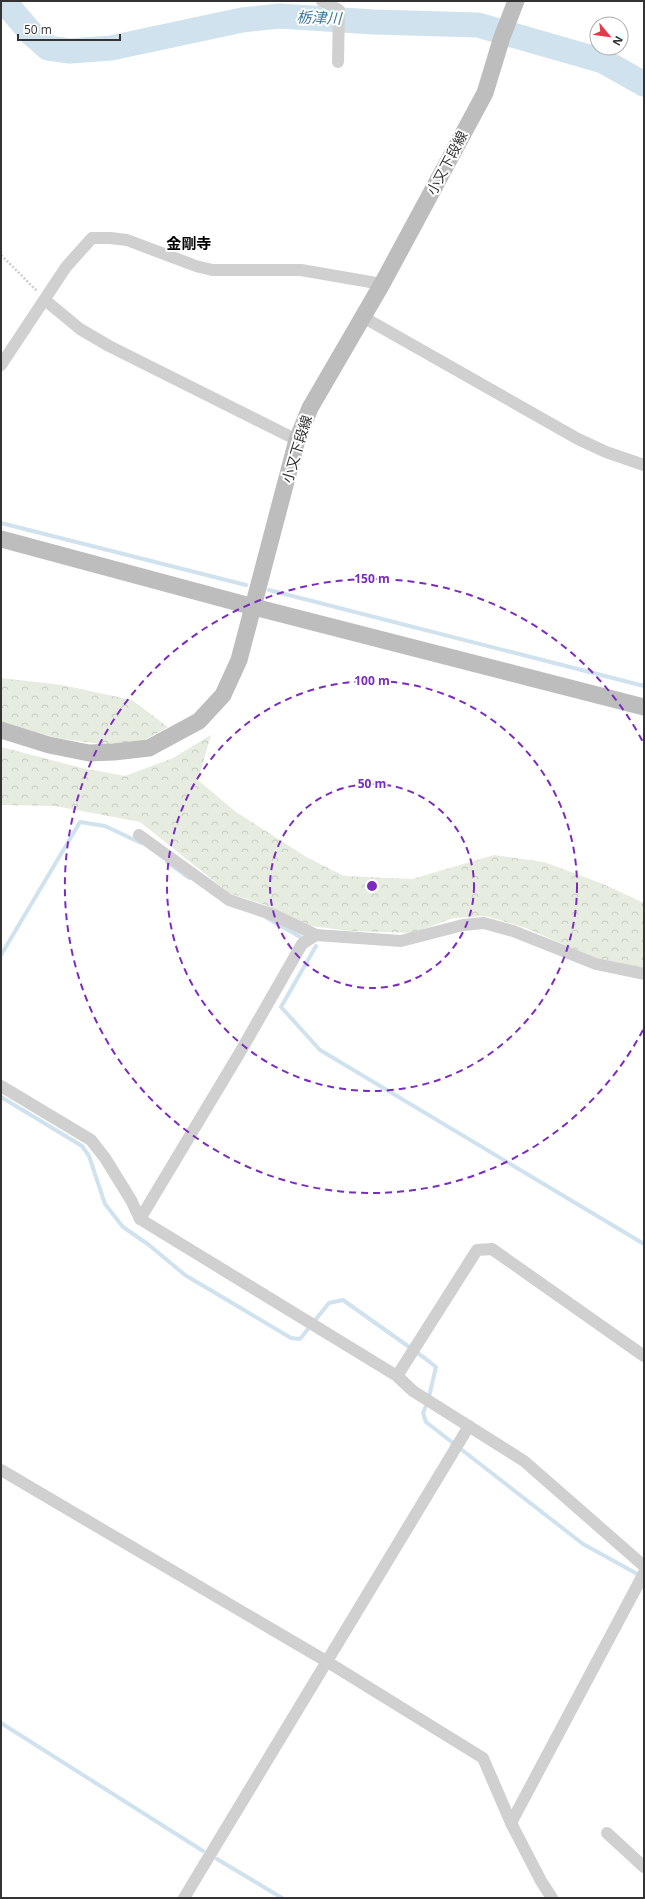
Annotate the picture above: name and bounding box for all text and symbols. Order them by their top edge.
water label: 栃津川 [296,6,344,28]
scale bar [18,16,120,42]
north arrow [589,16,629,56]
text: 50 m [24,21,52,38]
text: N [609,34,627,49]
street label: 小又下段線 [422,127,471,198]
district label: 金剛寺 [166,233,212,253]
street label: 小又下段線 [277,413,316,485]
text: 150 m [354,570,390,587]
text: 100 m [354,672,390,689]
text: 50 m [358,775,386,792]
centre of rings [365,879,379,893]

